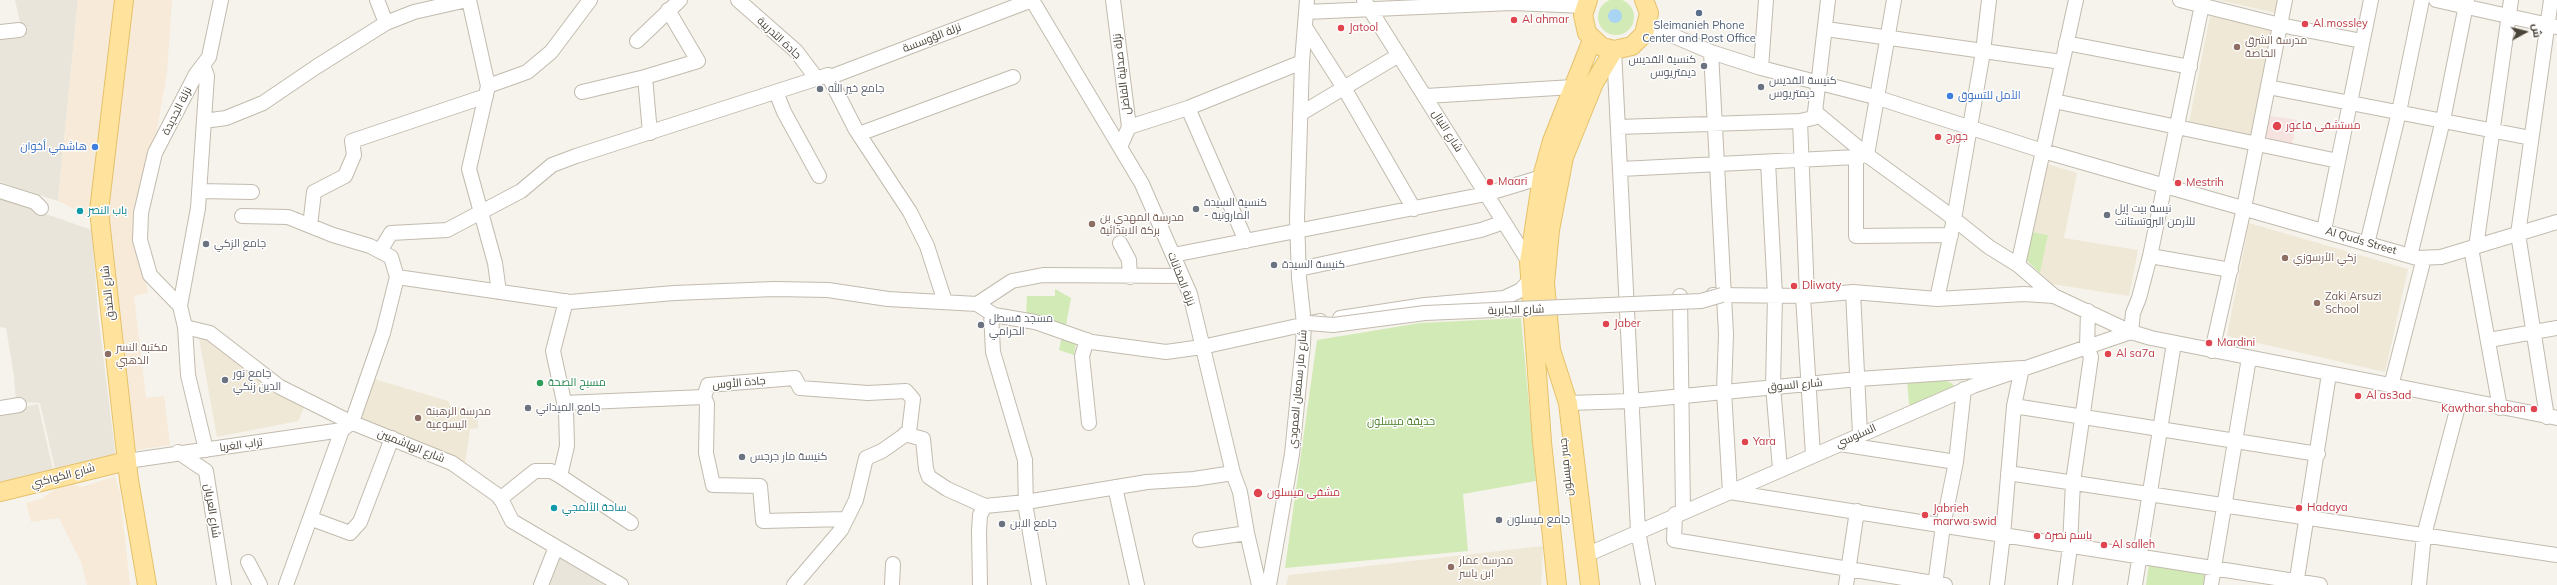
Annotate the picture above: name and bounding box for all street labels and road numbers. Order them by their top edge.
street label: جادة التدريبة [754,14,804,62]
street label: نزلة الؤوسسة [901,21,963,55]
street label: نزلة صدلية الفاضل [1110,33,1134,115]
street label: نزلة الجديدة [159,85,195,137]
street label: شارع النيال [1429,107,1465,155]
street label: Al Quds Street [2324,224,2398,258]
street label: نزلة المخانات [1165,250,1197,308]
street label: شارع الخندق [99,265,117,321]
street label: شارع الجابرية [1488,302,1544,318]
street label: شارع مار سمعان العمودي [1286,329,1310,449]
street label: جادة الأوس [712,374,766,392]
street label: شارع السوق [1767,376,1823,394]
street label: السنوسي [1834,421,1878,451]
street label: شارع الهاشميين [375,427,447,465]
street label: تراب الغربا [219,435,263,455]
street label: جسر ميسلون [1556,437,1576,497]
street label: شارع الكواكبي [30,461,96,491]
street label: شارع العريان [201,483,223,539]

